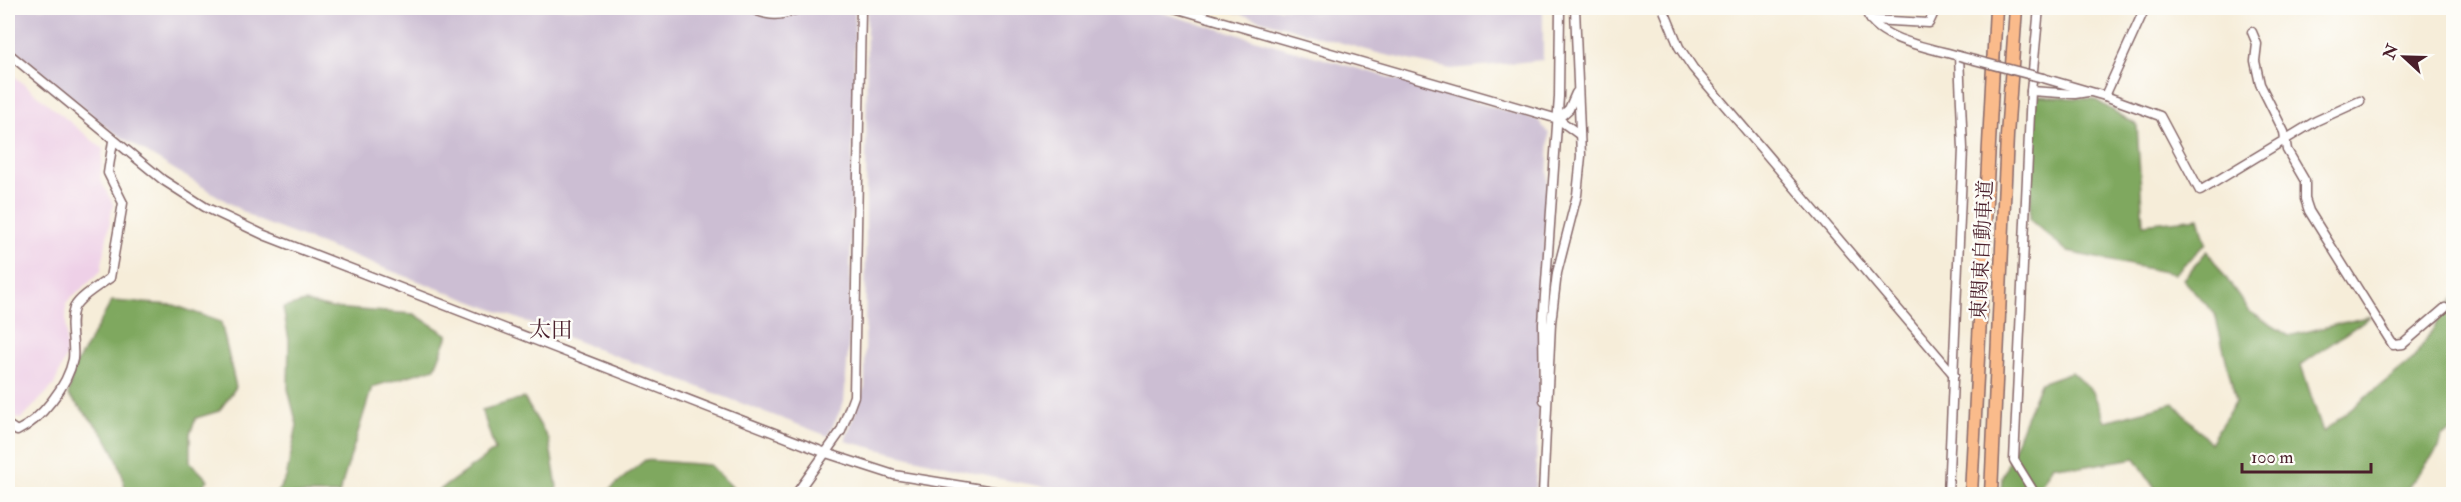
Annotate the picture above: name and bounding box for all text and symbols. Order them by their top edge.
north arrow [2374,27,2434,87]
text: N [2379,41,2403,63]
street label: 東関東自動車道 [1966,179,1998,321]
district label: 太田 [529,316,573,344]
scale bar [2242,436,2371,474]
text: 100 m [2251,446,2294,469]

